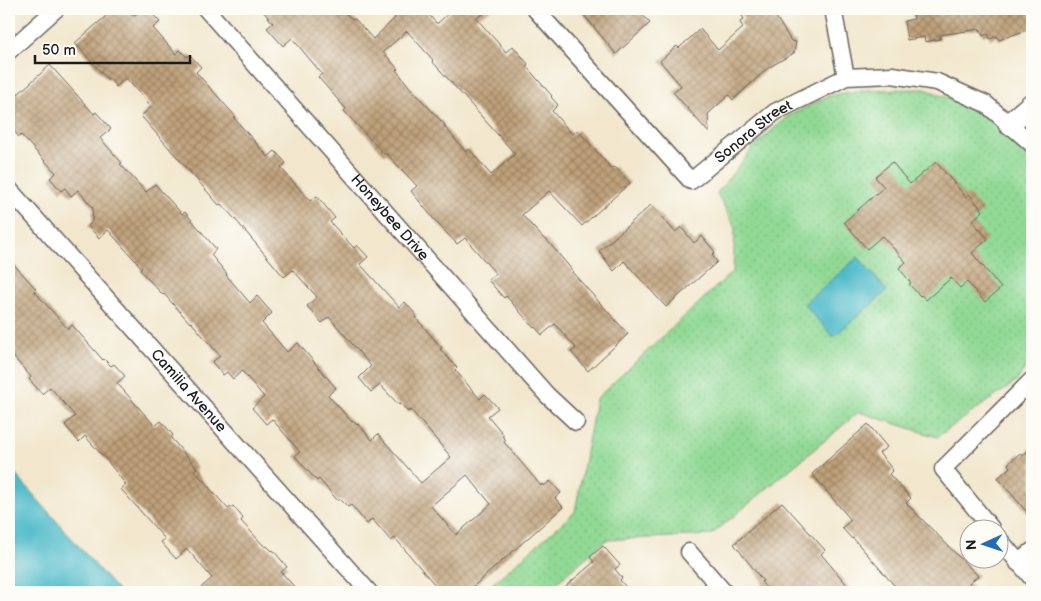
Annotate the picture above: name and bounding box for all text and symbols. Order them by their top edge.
scale bar [35,32,190,64]
text: 50 m [42,41,76,60]
street label: Sonora Street [711,95,795,167]
street label: Honeybee Drive [347,170,433,265]
street label: Camilia Avenue [147,345,231,436]
north arrow [958,518,1008,568]
text: N [963,539,980,550]

